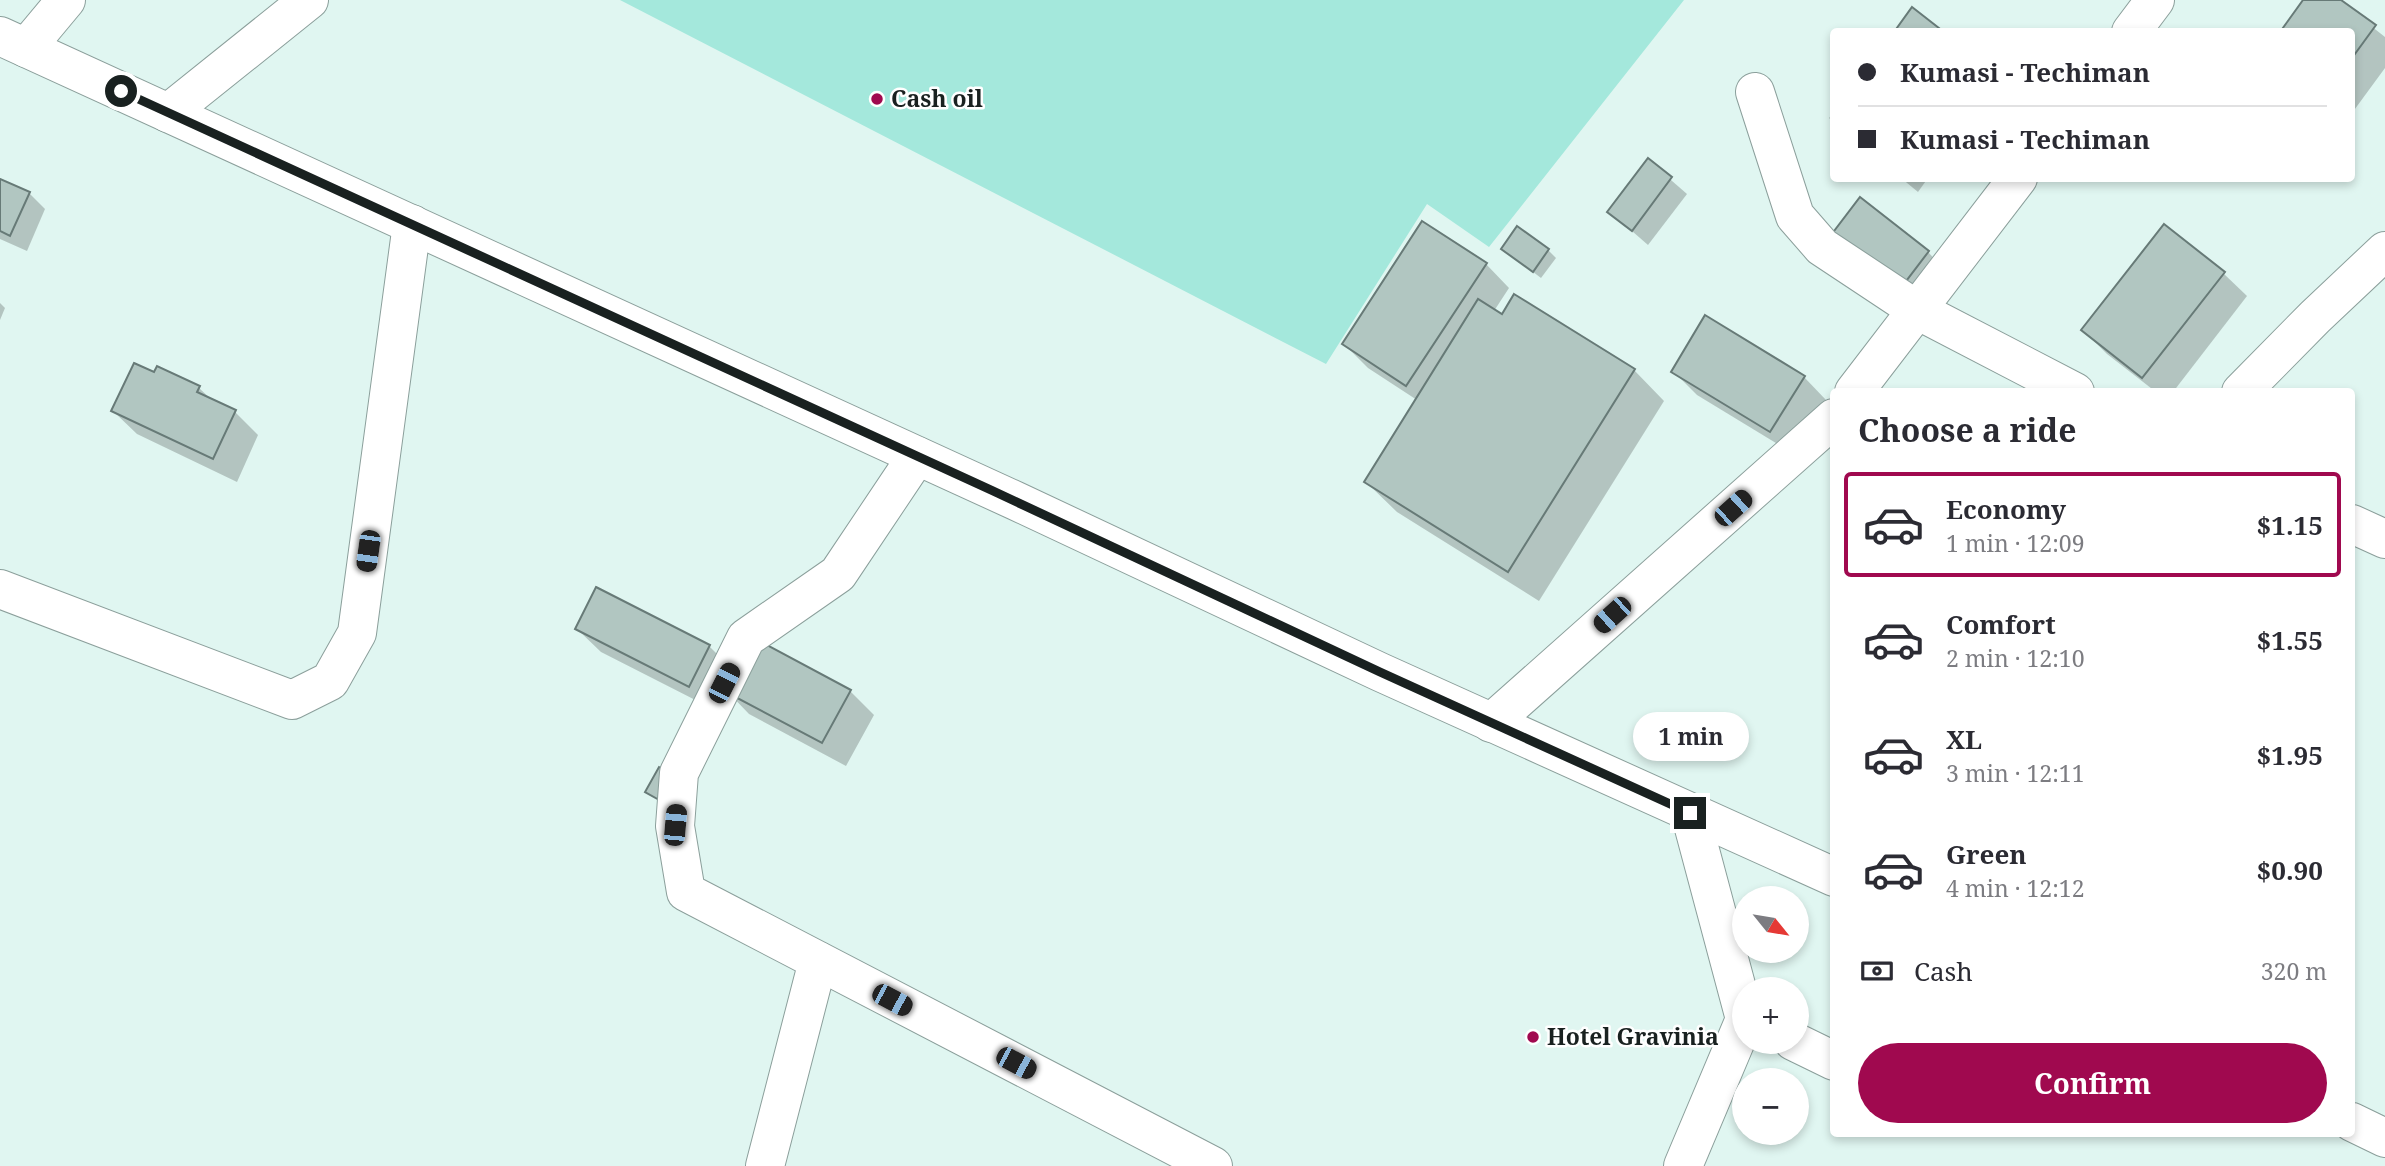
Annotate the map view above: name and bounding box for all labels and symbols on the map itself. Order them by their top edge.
route start [105,75,137,107]
place label: Cash oil [891,82,983,114]
marker: Cash oil [869,91,885,107]
car [1711,486,1756,530]
car [355,529,382,573]
car [1590,593,1635,637]
car [706,660,743,706]
callout: 1 min [1632,712,1748,760]
route end [1674,797,1706,829]
car [663,803,688,847]
north arrow [1732,886,1810,962]
car [869,981,916,1019]
place label: Hotel Gravinia [1547,1020,1719,1052]
marker: Hotel Gravinia [1525,1029,1541,1045]
car [993,1044,1040,1082]

